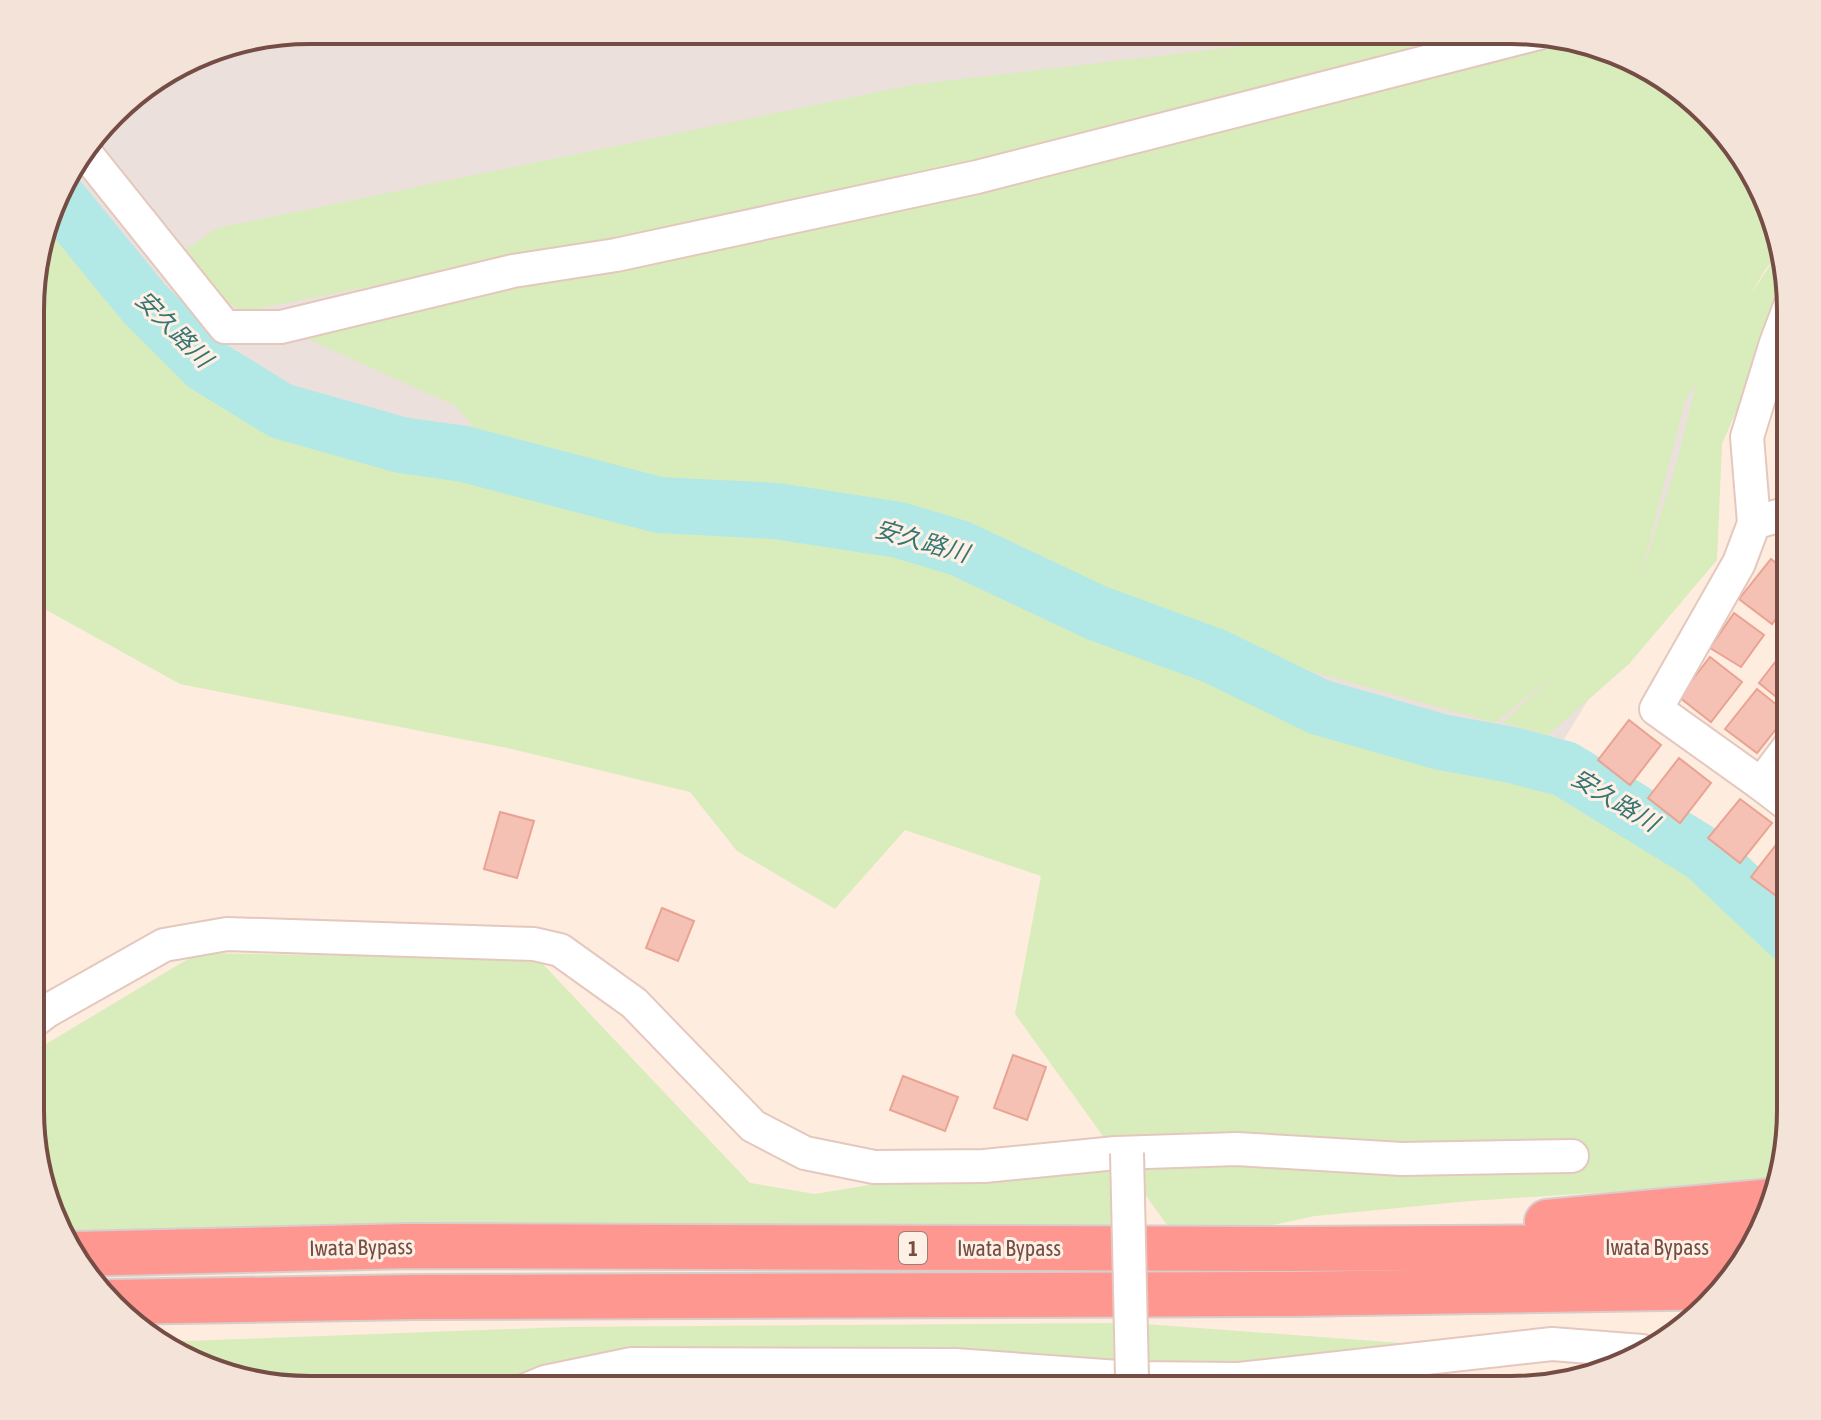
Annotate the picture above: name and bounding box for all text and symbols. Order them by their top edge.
water label: 安久路川 [131,286,220,375]
water label: 安久路川 [872,515,975,568]
water label: 安久路川 [1567,764,1666,838]
road number: 1 [899,1232,927,1264]
street label: Iwata Bypass [309,1233,413,1261]
street label: Iwata Bypass [1605,1234,1709,1260]
street label: Iwata Bypass [957,1235,1061,1261]

